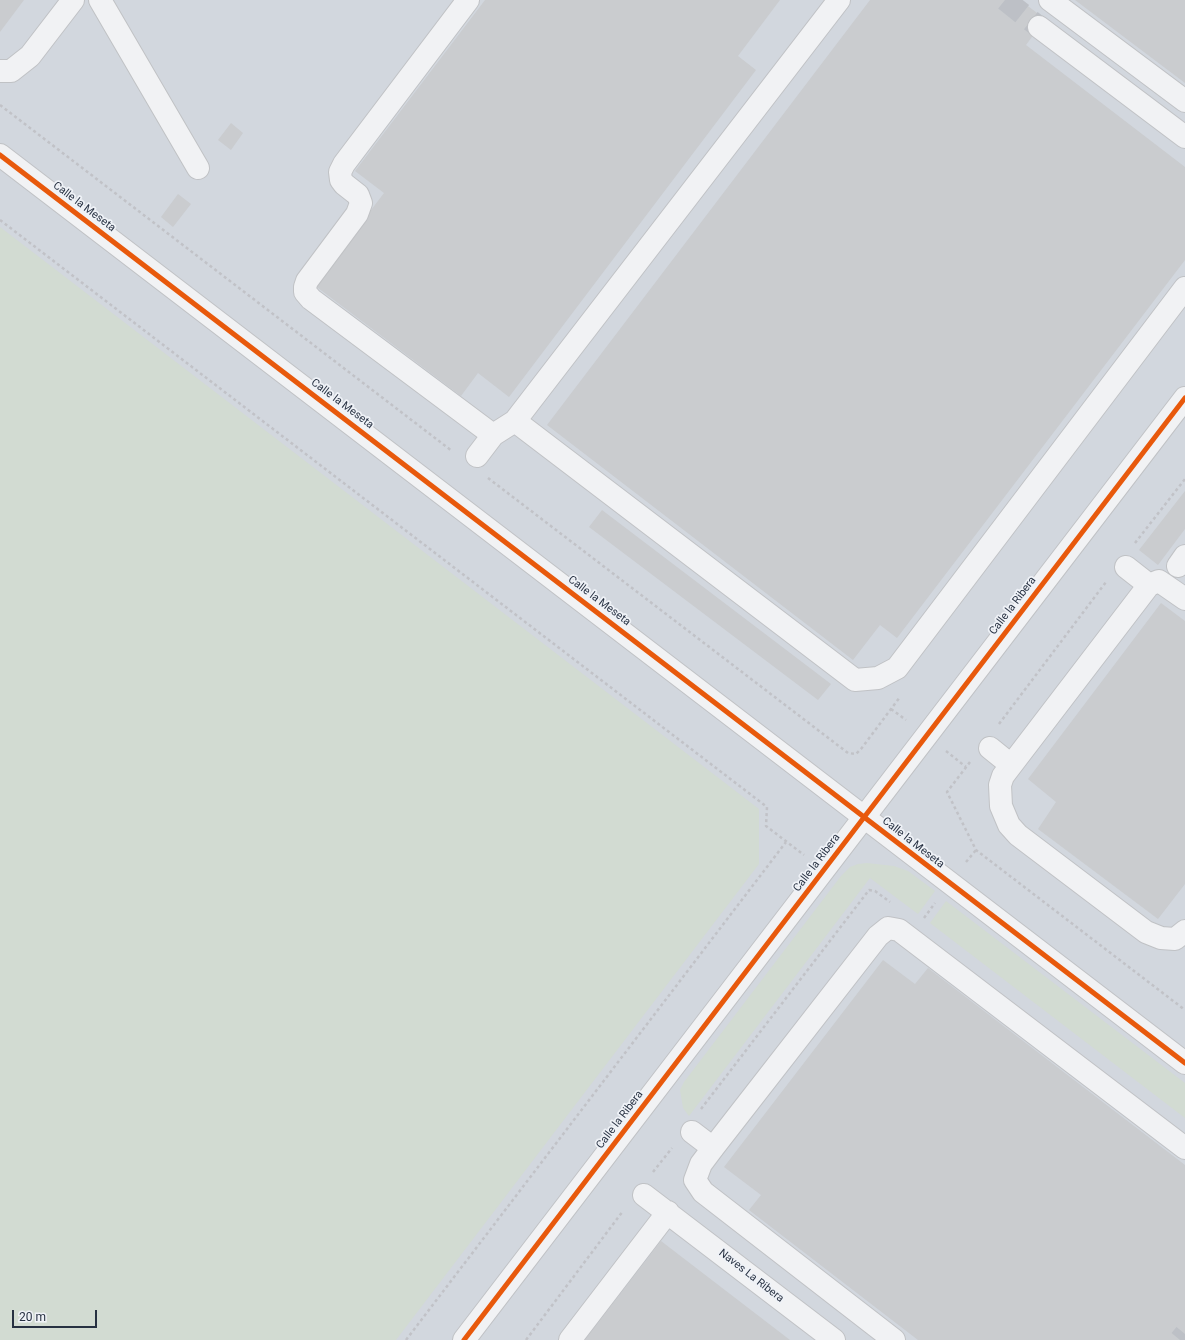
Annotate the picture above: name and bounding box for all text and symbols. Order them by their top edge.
street label: Calle la Meseta [50,179,118,235]
street label: Calle la Meseta [308,376,376,432]
street label: Calle la Meseta [565,573,633,629]
street label: Calle la Ribera [987,574,1039,638]
street label: Calle la Meseta [879,815,947,871]
street label: Calle la Ribera [791,831,843,895]
street label: Calle la Ribera [594,1088,646,1152]
street label: Naves La Ribera [716,1247,786,1305]
scale bar [14,1302,99,1328]
text: 20 m [19,1310,46,1324]

